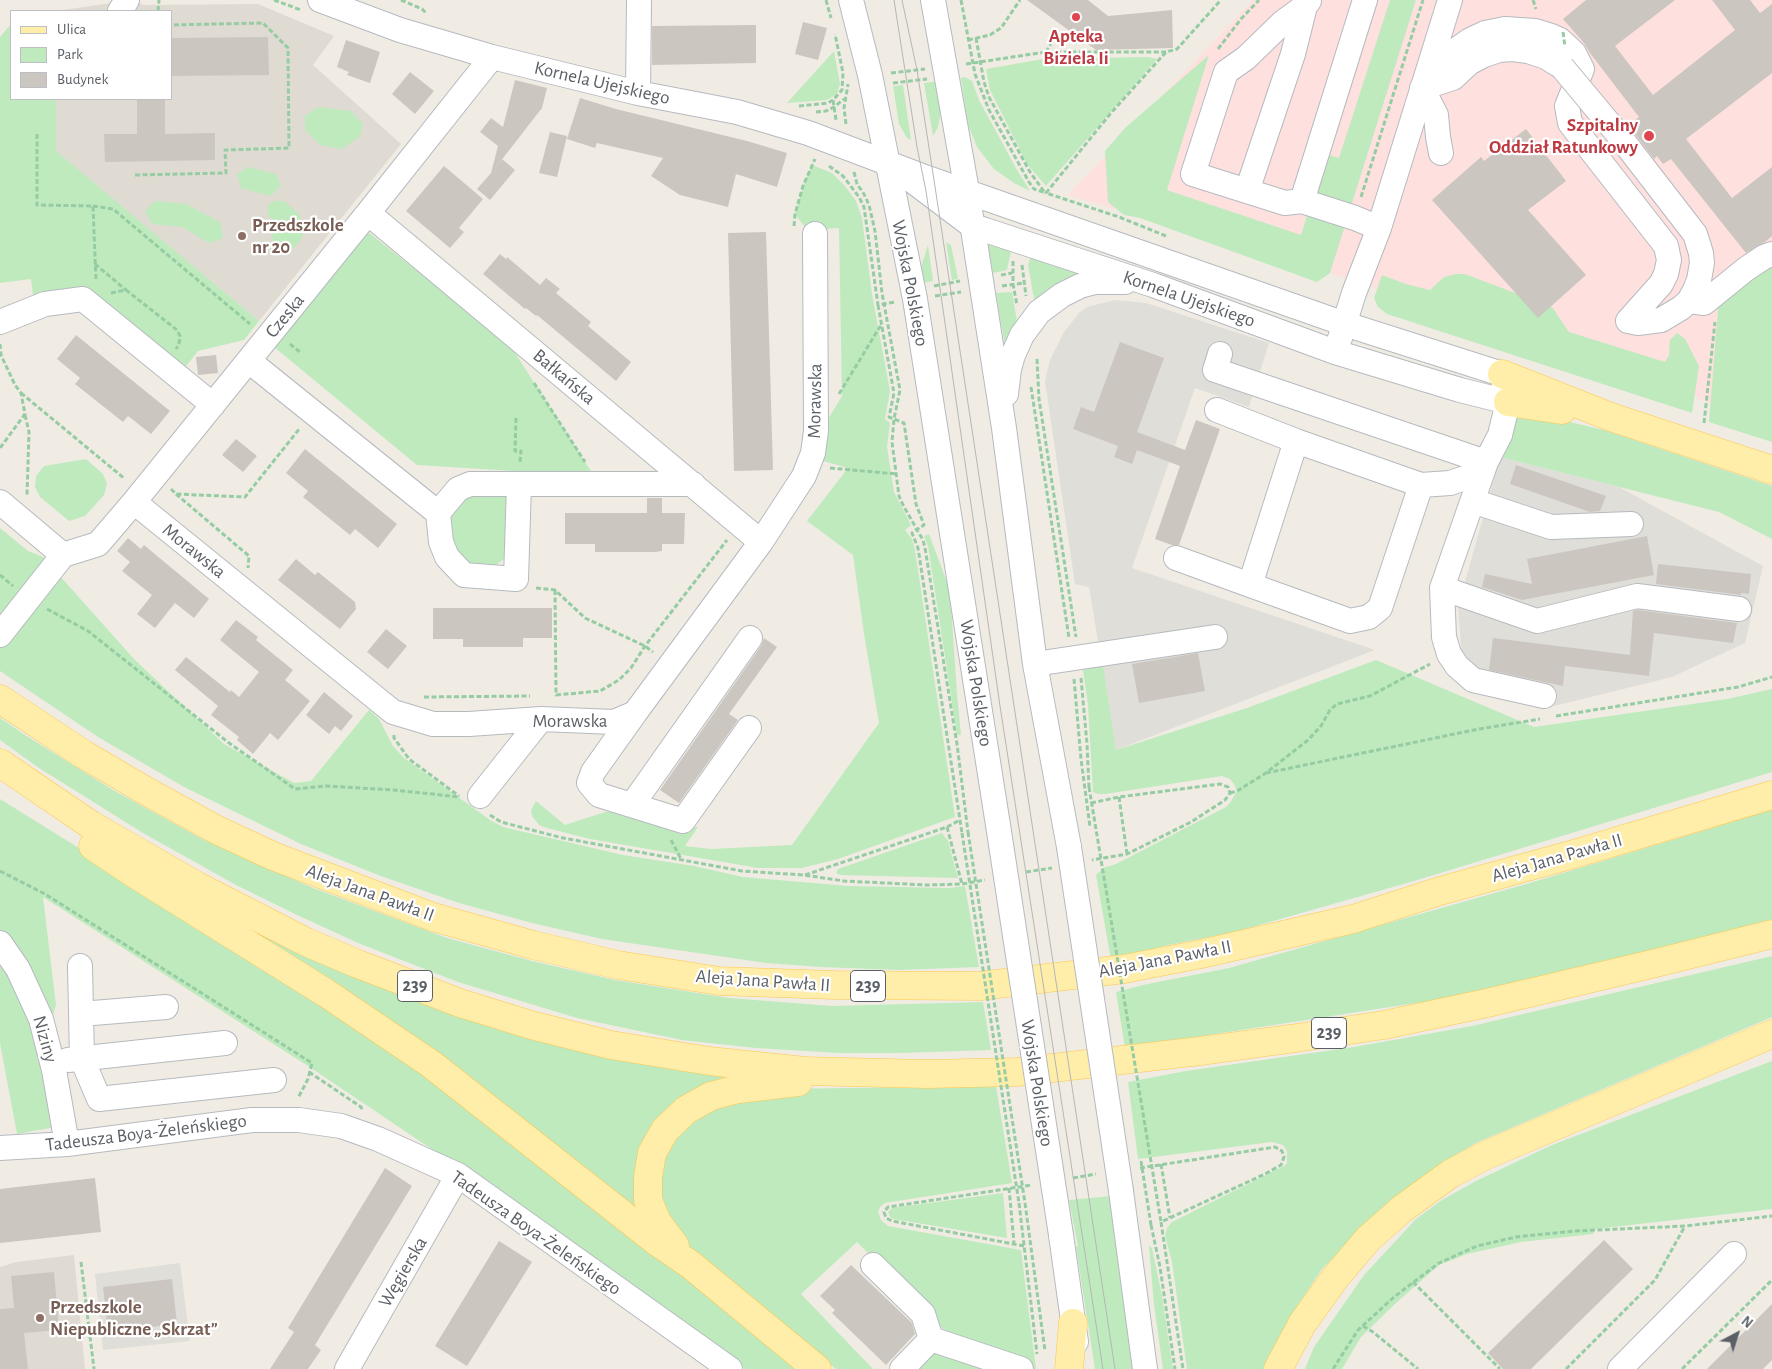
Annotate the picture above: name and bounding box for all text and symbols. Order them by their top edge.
legend [10,10,172,100]
marker: Apteka Biziela Ii [1070,11,1082,23]
text: Ulica [57,22,86,37]
place label: Apteka Biziela Ii [1043,25,1109,69]
text: Park [57,47,83,62]
street label: Kornela Ujejskiego [532,56,672,110]
text: Budynek [57,72,108,87]
place label: Szpitalny Oddział Ratunkowy [1489,114,1638,158]
marker: Szpitalny Oddział Ratunkowy [1642,129,1656,143]
place label: Przedszkole nr 20 [252,214,344,258]
street label: Wojska Polskiego [887,218,933,348]
marker: Przedszkole nr 20 [236,230,248,242]
street label: Kornela Ujejskiego [1120,266,1258,332]
street label: Czeska [260,289,310,343]
street label: Bałkańska [528,344,600,410]
street label: Morawska [803,363,827,439]
street label: Morawska [158,519,230,583]
street label: Wojska Polskiego [955,618,997,748]
street label: Morawska [532,710,608,732]
street label: Aleja Jana Pawła II [1489,828,1625,888]
street label: Aleja Jana Pawła II [303,859,437,927]
street label: Aleja Jana Pawła II [1097,935,1233,983]
street label: Aleja Jana Pawła II [695,965,831,997]
road number: 239 [398,970,432,1001]
road number: 239 [850,970,886,1001]
street label: Niziny [27,1013,63,1065]
street label: Wojska Polskiego [1016,1018,1058,1148]
road number: 239 [1312,1018,1346,1048]
street label: Tadeusza Boya-Żeleńskiego [44,1109,248,1157]
street label: Tadeusza Boya-Żeleńskiego [447,1166,625,1300]
street label: Węgierska [374,1233,432,1311]
place label: Przedszkole Niepubliczne „Skrzat” [50,1296,218,1340]
north arrow [1712,1309,1762,1359]
marker: Przedszkole Niepubliczne „Skrzat” [34,1312,46,1324]
text: N [1738,1314,1755,1331]

